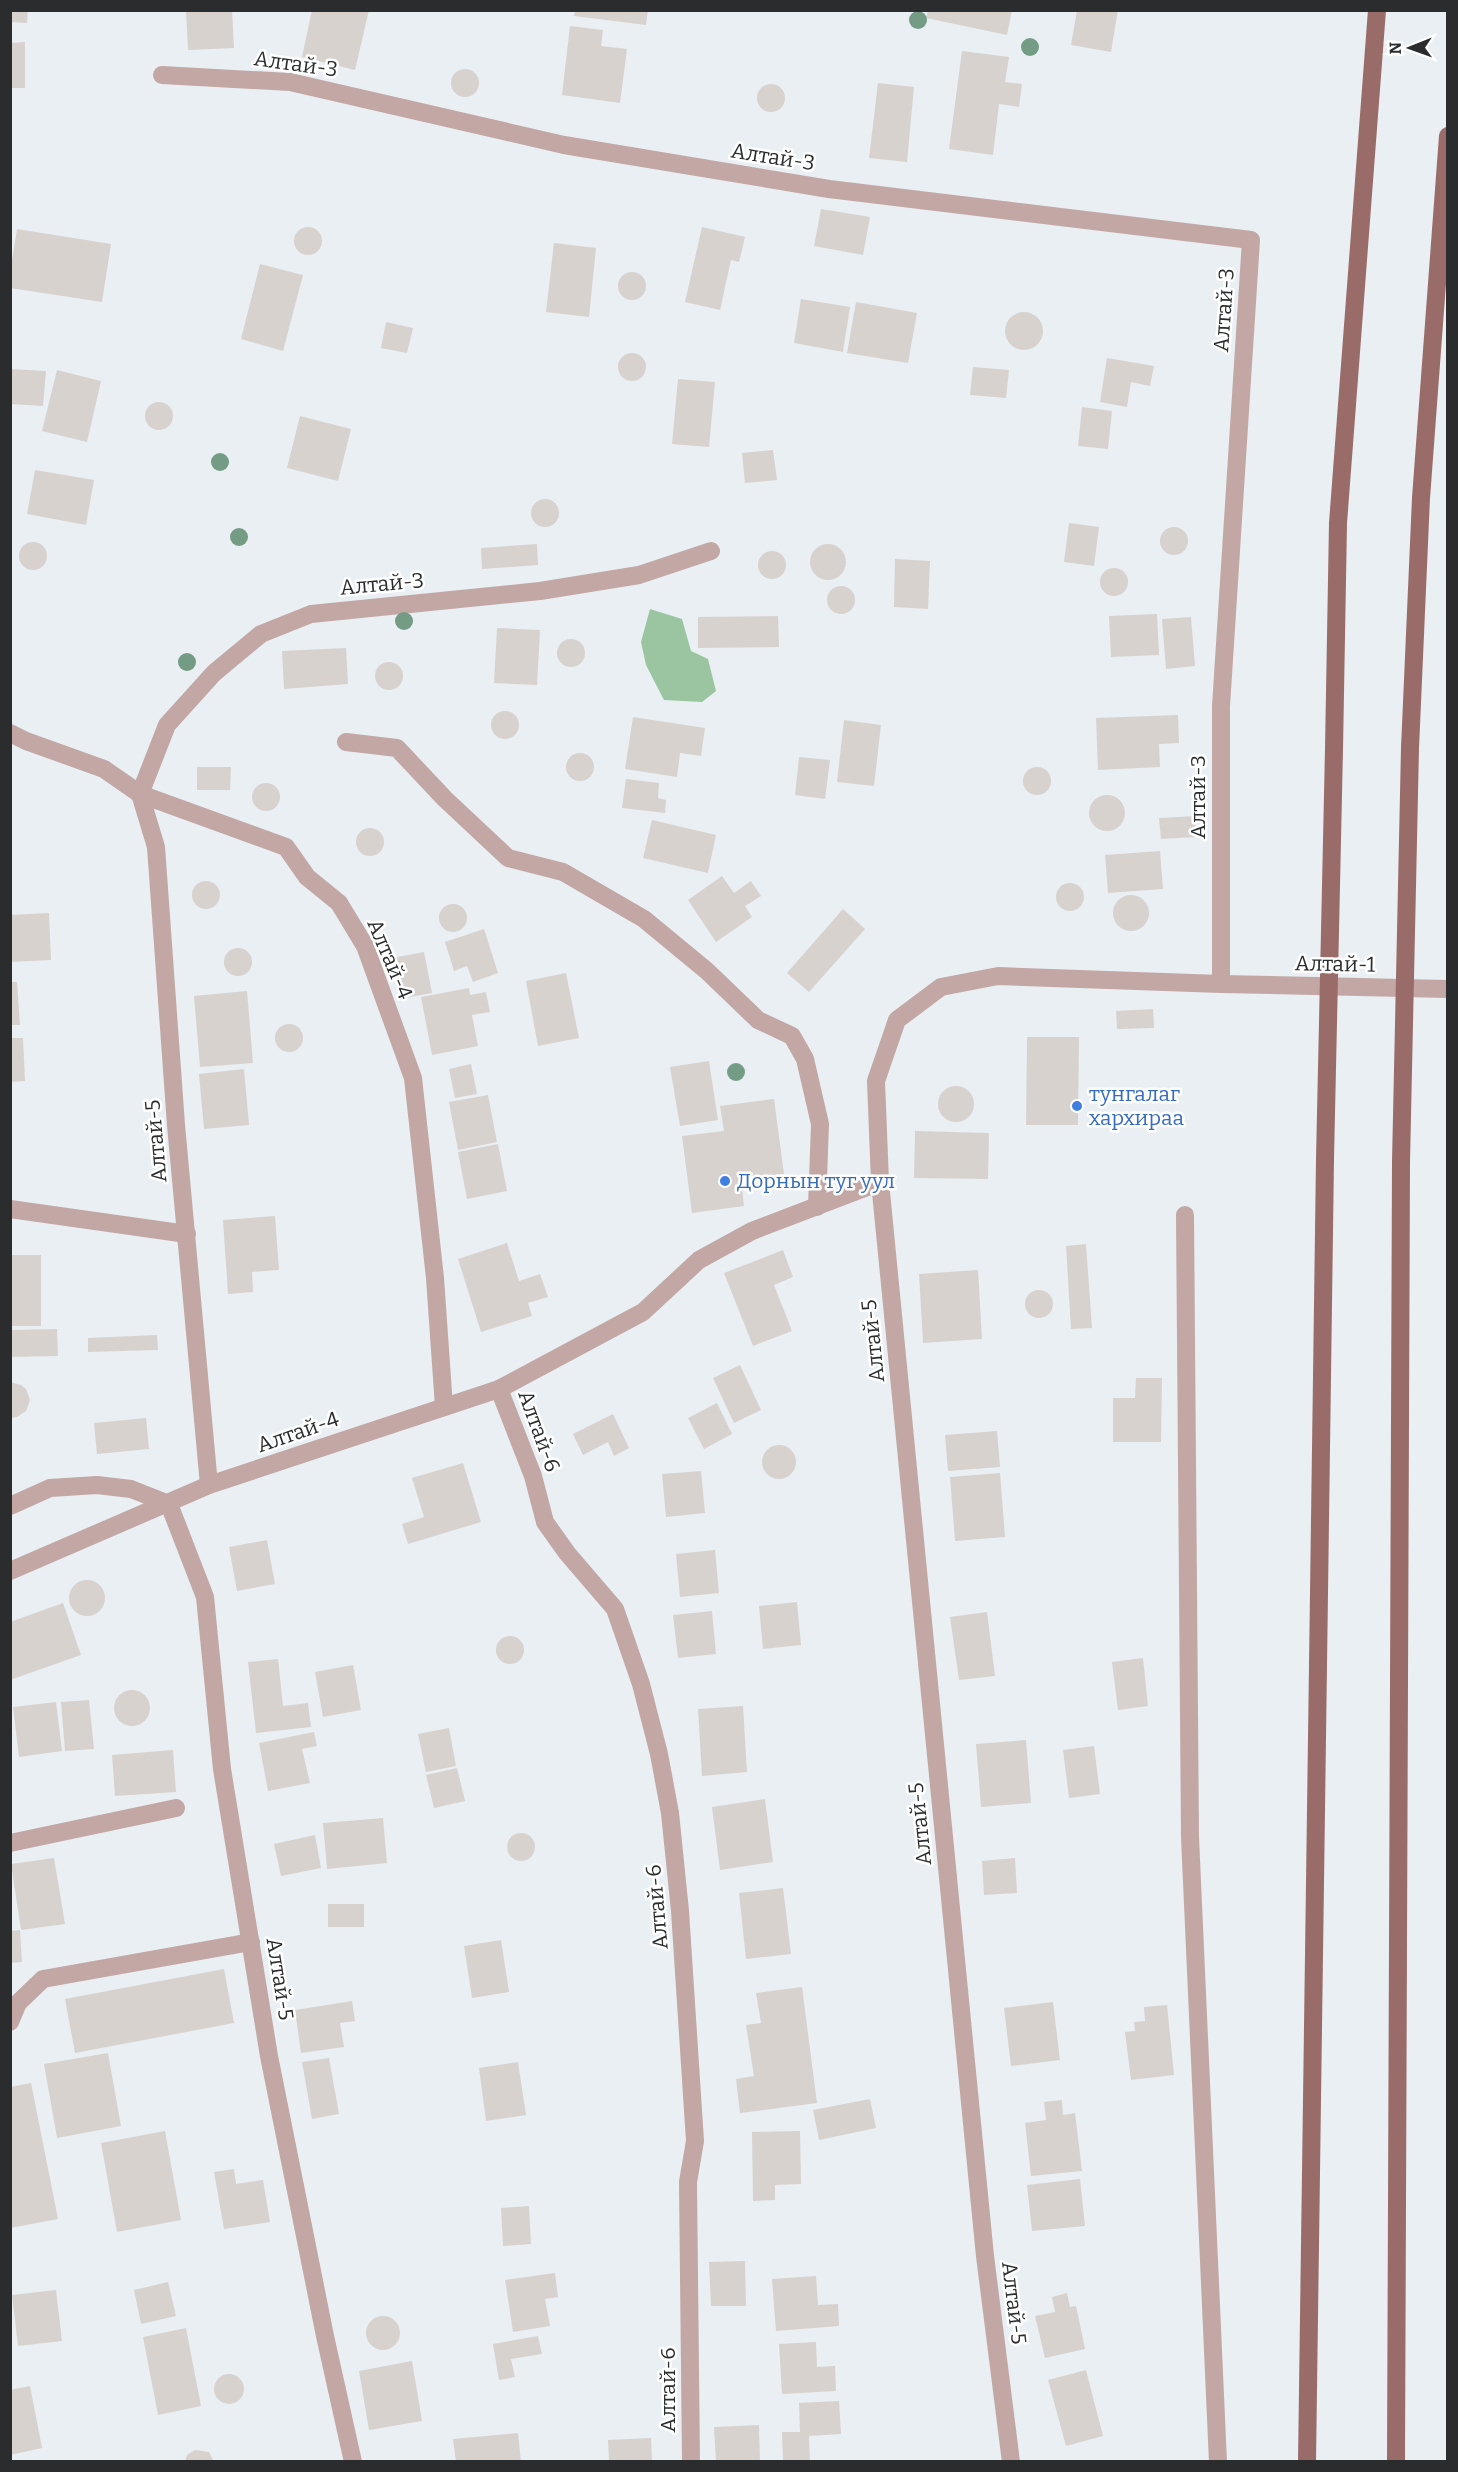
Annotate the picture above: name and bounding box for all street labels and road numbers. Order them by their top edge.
street label: Алтай-3 [253,45,339,83]
street label: Алтай-3 [729,138,817,176]
street label: Алтай-3 [1208,267,1240,353]
street label: Алтай-3 [339,567,425,601]
street label: Алтай-3 [1185,755,1211,839]
street label: Алтай-4 [361,915,419,1003]
street label: Алтай-1 [1295,950,1376,978]
street label: Алтай-5 [139,1098,173,1184]
street label: Алтай-5 [856,1298,890,1384]
street label: Алтай-6 [512,1387,566,1475]
street label: Алтай-4 [254,1406,342,1458]
street label: Алтай-5 [903,1781,937,1867]
street label: Алтай-6 [640,1864,674,1950]
street label: Алтай-5 [261,1936,299,2022]
street label: Алтай-5 [996,2260,1032,2346]
street label: Алтай-6 [655,2348,681,2432]

